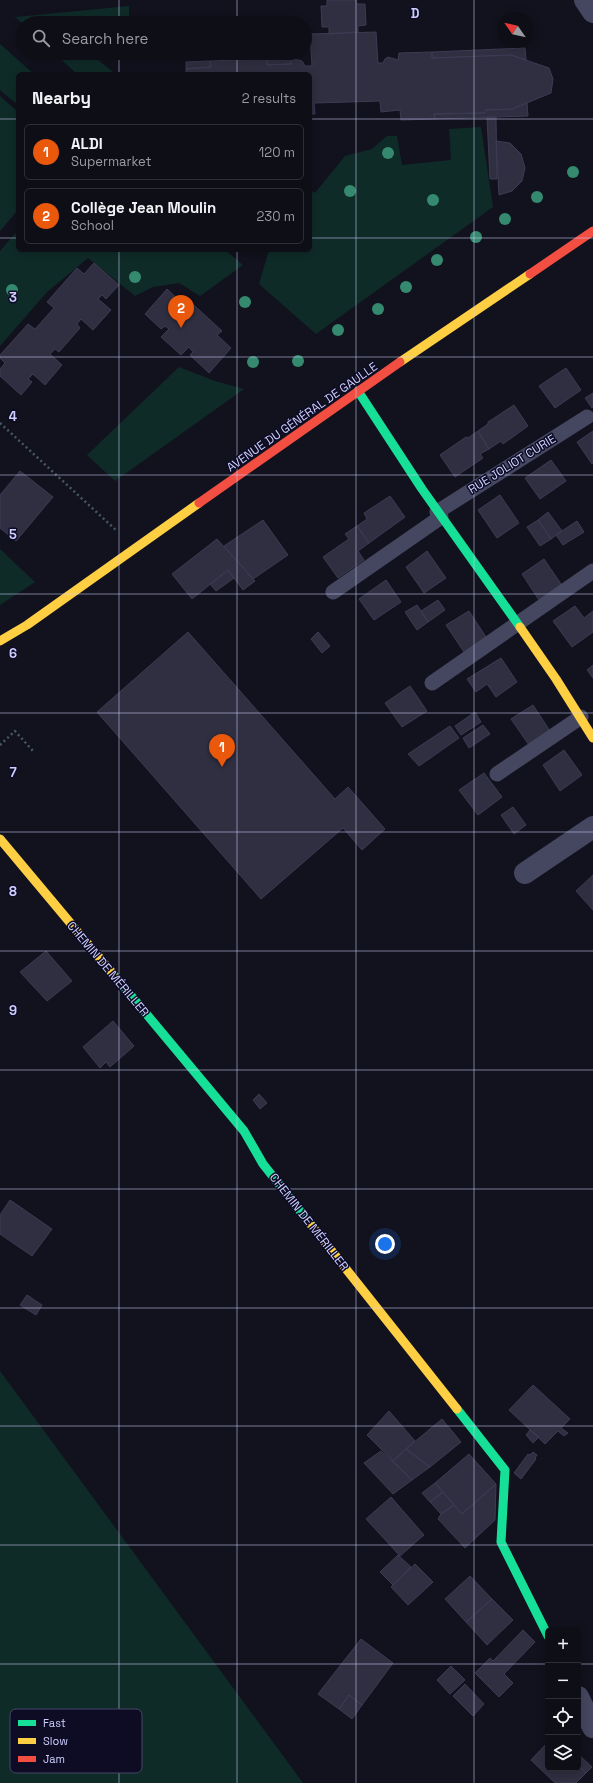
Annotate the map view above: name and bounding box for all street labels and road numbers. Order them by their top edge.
street label: AVENUE DU GÉNÉRAL DE GAULLE [223,358,381,475]
street label: RUE JOLIOT CURIE [465,431,559,497]
street label: CHEMIN DE MÉRILLER [63,918,153,1020]
street label: CHEMIN DE MÉRILLER [266,1170,352,1274]

